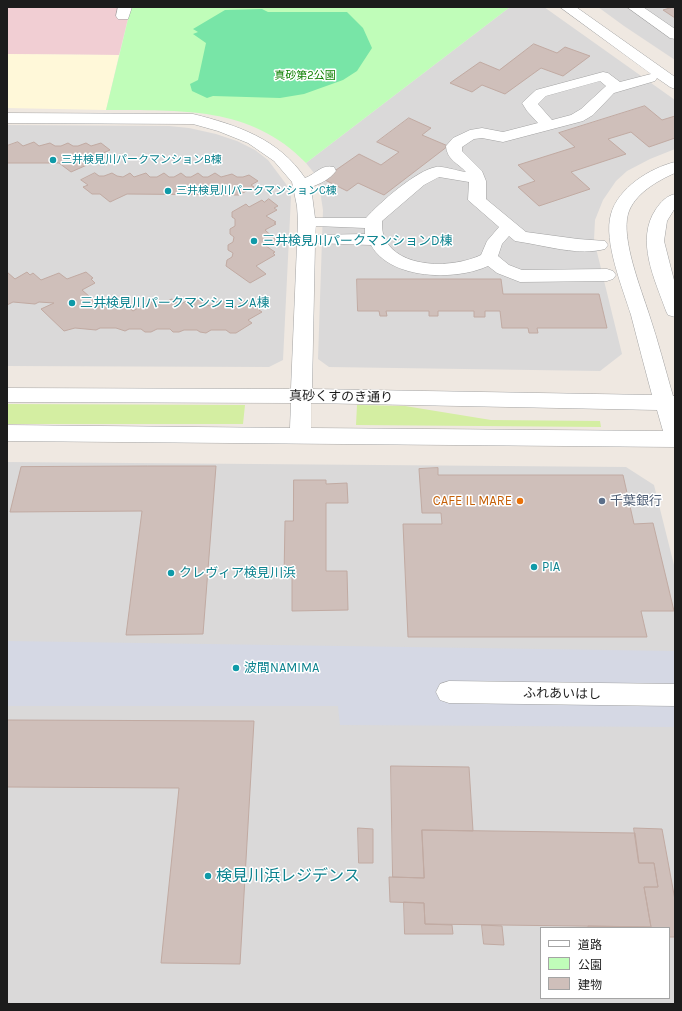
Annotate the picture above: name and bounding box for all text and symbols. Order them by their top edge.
park label: 真砂第2公園 [274,69,336,83]
place label: 三井検見川パークマンションB棟 [61,153,222,167]
marker: 三井検見川パークマンションB棟 [48,155,58,165]
place label: 三井検見川パークマンションC棟 [176,184,337,198]
marker: 三井検見川パークマンションC棟 [163,186,173,196]
place label: 三井検見川パークマンションD棟 [262,233,453,249]
marker: 三井検見川パークマンションD棟 [249,236,259,246]
place label: 三井検見川パークマンションA棟 [80,295,269,311]
marker: 三井検見川パークマンションA棟 [67,298,77,308]
street label: 真砂くすのき通り [289,388,393,406]
place label: CAFE IL MARE [433,493,512,509]
place label: 千葉銀行 [610,493,662,509]
marker: CAFE IL MARE [515,496,525,506]
marker: 千葉銀行 [597,496,607,506]
place label: PIA [542,559,560,575]
marker: PIA [529,562,539,572]
place label: クレヴィア検見川浜 [179,565,296,581]
marker: クレヴィア検見川浜 [166,568,176,578]
place label: 波間NAMIMA [244,660,319,676]
marker: 波間NAMIMA [231,663,241,673]
street label: ふれあいはし [523,686,601,702]
place label: 検見川浜レジデンス [216,866,360,886]
marker: 検見川浜レジデンス [203,871,213,881]
legend [540,927,670,999]
text: 道路 [578,938,602,952]
text: 公園 [578,958,602,972]
text: 建物 [578,978,602,992]

